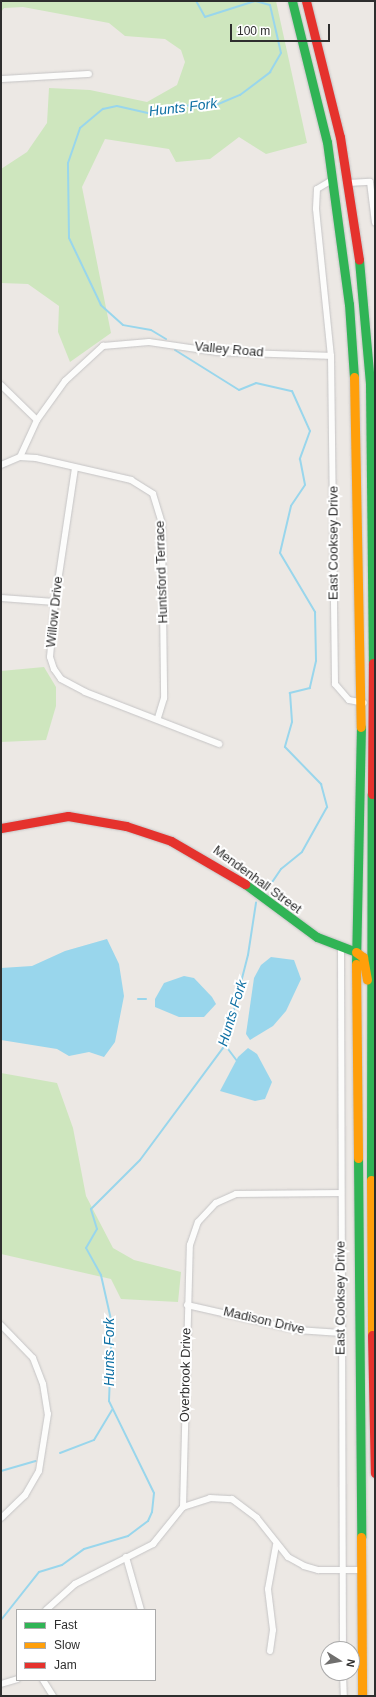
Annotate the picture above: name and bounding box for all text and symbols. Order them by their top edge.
scale bar [232,16,332,42]
text: 100 m [237,24,270,38]
water label: Hunts Fork [148,94,218,120]
street label: Valley Road [194,339,264,361]
street label: East Cooksey Drive [326,486,342,600]
street label: Huntsford Terrace [152,520,172,624]
street label: Willow Drive [44,576,66,648]
street label: Mendenhall Street [210,843,304,917]
water label: Hunts Fork [214,978,250,1048]
street label: East Cooksey Drive [333,1241,349,1355]
street label: Madison Drive [222,1304,306,1338]
water label: Hunts Fork [101,1318,117,1386]
street label: Overbrook Drive [177,1328,195,1422]
legend [16,1609,156,1681]
text: Fast [54,1618,77,1632]
text: Slow [54,1638,80,1652]
north arrow [320,1641,360,1681]
text: Jam [54,1658,77,1672]
text: N [344,1658,357,1668]

